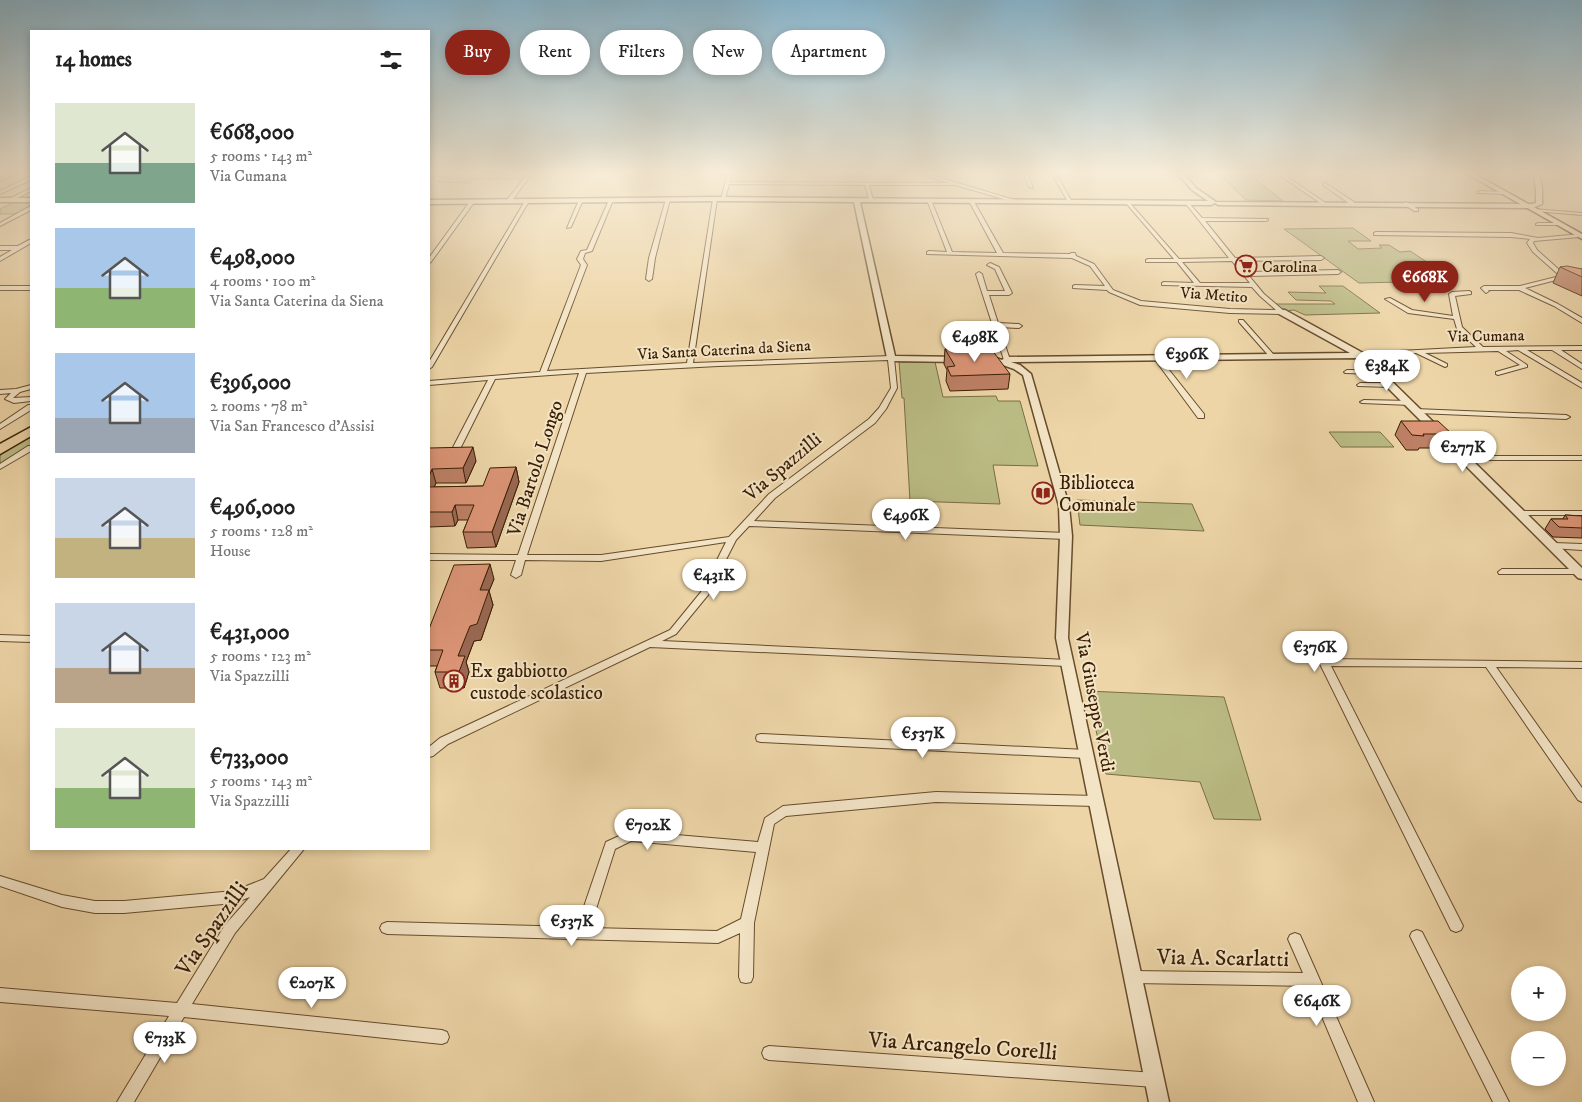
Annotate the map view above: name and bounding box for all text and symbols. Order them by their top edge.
chip: Buy [445,30,510,75]
chip: Rent [520,30,590,75]
chip: Filters [600,30,683,75]
chip: New [693,30,762,75]
chip: Apartment [772,30,885,75]
icon: filters [377,46,405,74]
text: 14 homes [55,47,132,73]
text: €668,000 [210,120,294,146]
icon: home [95,123,155,183]
text: 5 rooms · 143 m² [210,146,312,166]
text: Via Cumana [210,166,287,186]
text: €498,000 [210,245,295,271]
icon: home [95,248,155,308]
supermarket icon: Carolina [1234,254,1258,278]
place label: Carolina [1262,257,1317,277]
pin: €668K [1390,260,1460,303]
text: €668K [1402,267,1448,287]
text: 4 rooms · 100 m² [210,271,315,291]
street label: Via Metito [1179,283,1248,307]
text: Via Santa Caterina da Siena [210,291,384,311]
pin: €498K [940,320,1010,363]
street label: Via Cumana [1446,325,1525,347]
text: €498K [952,327,998,347]
street label: Via Santa Caterina da Siena [636,335,811,365]
pin: €396K [1152,338,1222,380]
text: €396K [1166,344,1208,364]
pin: €384K [1352,350,1422,392]
text: €384K [1365,356,1409,376]
text: €396,000 [210,370,291,396]
icon: home [95,373,155,433]
text: 2 rooms · 78 m² [210,396,307,416]
street label: Via Bartolo Longo [502,398,568,540]
text: Via San Francesco d'Assisi [210,416,374,436]
street label: Via Spazzilli [739,428,827,507]
pin: €277K [1428,430,1498,473]
text: €277K [1441,437,1485,457]
place label: Biblioteca Comunale [1059,472,1136,517]
library icon: Biblioteca Comunale [1031,481,1055,505]
text: €496,000 [210,495,295,521]
icon: home [95,498,155,558]
pin: €496K [871,498,941,541]
text: €496K [883,505,929,525]
text: 5 rooms · 128 m² [210,521,313,541]
text: House [210,541,251,561]
pin: €431K [679,558,749,601]
text: €431K [693,565,735,585]
text: €431,000 [210,620,290,646]
icon: home [95,623,155,683]
street label: Via Giuseppe Verdi [1070,630,1119,774]
pin: €376K [1280,630,1350,673]
text: €376K [1293,637,1337,657]
text: 5 rooms · 123 m² [210,646,311,666]
place label: Ex gabbiotto custode scolastico [470,660,603,705]
text: Via Spazzilli [210,666,289,686]
building icon: Ex gabbiotto custode scolastico [442,669,466,693]
pin: €537K [888,716,958,759]
text: €537K [902,723,944,743]
text: €733,000 [210,745,289,771]
icon: home [95,748,155,808]
text: 5 rooms · 143 m² [210,771,312,791]
text: Via Spazzilli [210,791,289,811]
pin: €702K [613,808,683,851]
text: €702K [625,815,671,835]
street label: Via Spazzilli [169,876,255,982]
pin: €537K [537,904,607,947]
text: €537K [551,911,593,931]
street label: Via A. Scarlatti [1156,944,1289,973]
pin: €207K [277,966,347,1009]
map controls [1511,966,1566,1086]
button: + [1511,966,1566,1021]
text: €207K [289,973,335,993]
pin: €646K [1282,984,1352,1027]
text: €646K [1294,991,1340,1011]
pin: €733K [130,1022,200,1064]
street label: Via Arcangelo Corelli [867,1026,1058,1067]
text: €733K [145,1028,185,1048]
button: − [1511,1031,1566,1086]

